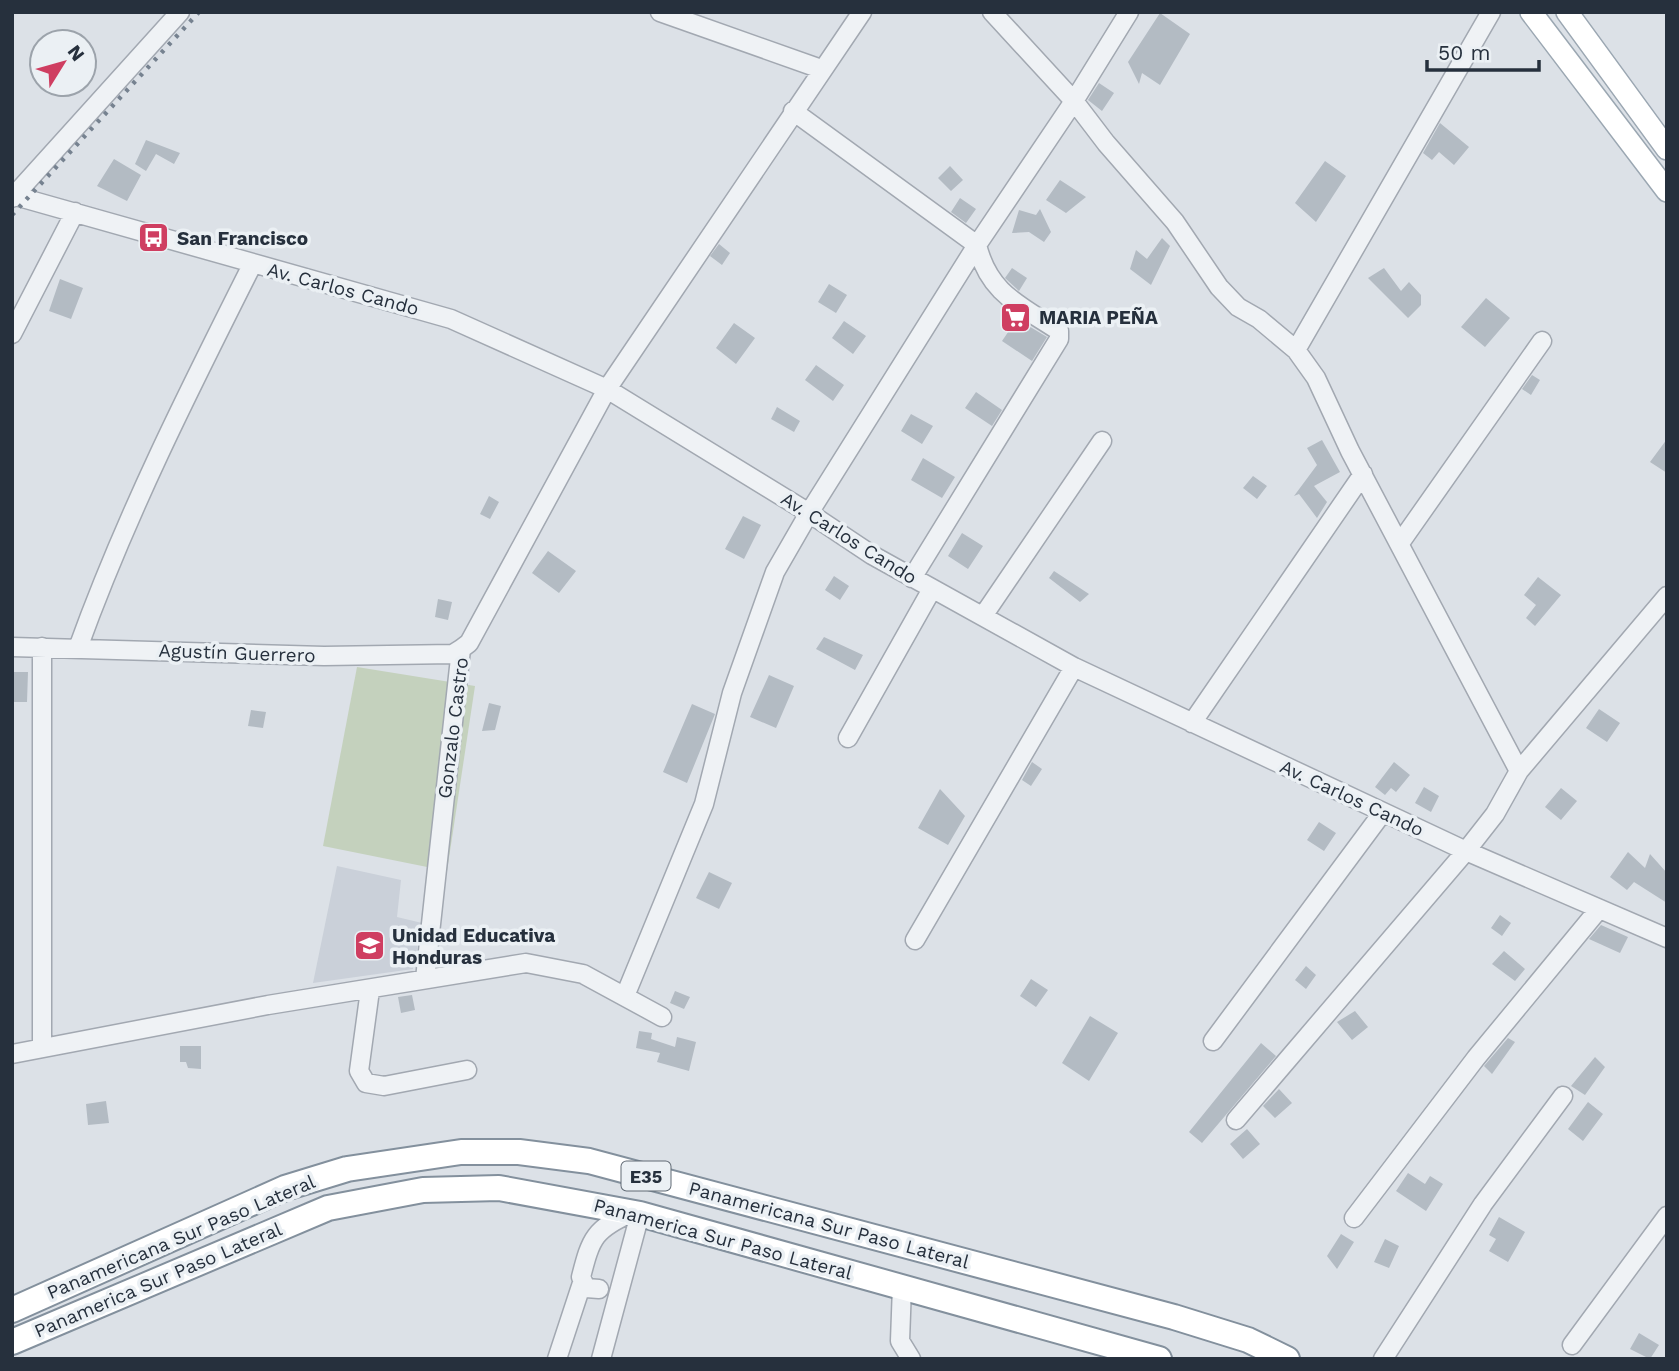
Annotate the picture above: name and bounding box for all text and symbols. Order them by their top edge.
north arrow [28,28,98,98]
scale bar [1427,28,1539,72]
text: 50 m [1438,40,1490,65]
text: N [63,41,90,66]
bus stop icon: San Francisco [137,221,171,255]
place label: San Francisco [177,227,308,250]
street label: Av. Carlos Cando [265,258,421,320]
supermarket icon: MARIA PEÑA [999,300,1033,334]
place label: MARIA PEÑA [1039,306,1158,329]
street label: Av. Carlos Cando [777,487,921,589]
street label: Agustín Guerrero [158,639,316,667]
street label: Gonzalo Castro [433,656,473,800]
street label: Av. Carlos Cando [1276,755,1428,841]
place label: Unidad Educativa Honduras [392,924,555,969]
school or university icon: Unidad Educativa Honduras [352,929,386,963]
road number: E35 [622,1162,670,1190]
street label: Panamericana Sur Paso Lateral [43,1170,319,1304]
street label: Panamericana Sur Paso Lateral [686,1176,972,1274]
street label: Panamerica Sur Paso Lateral [591,1193,855,1285]
street label: Panamerica Sur Paso Lateral [31,1217,285,1343]

